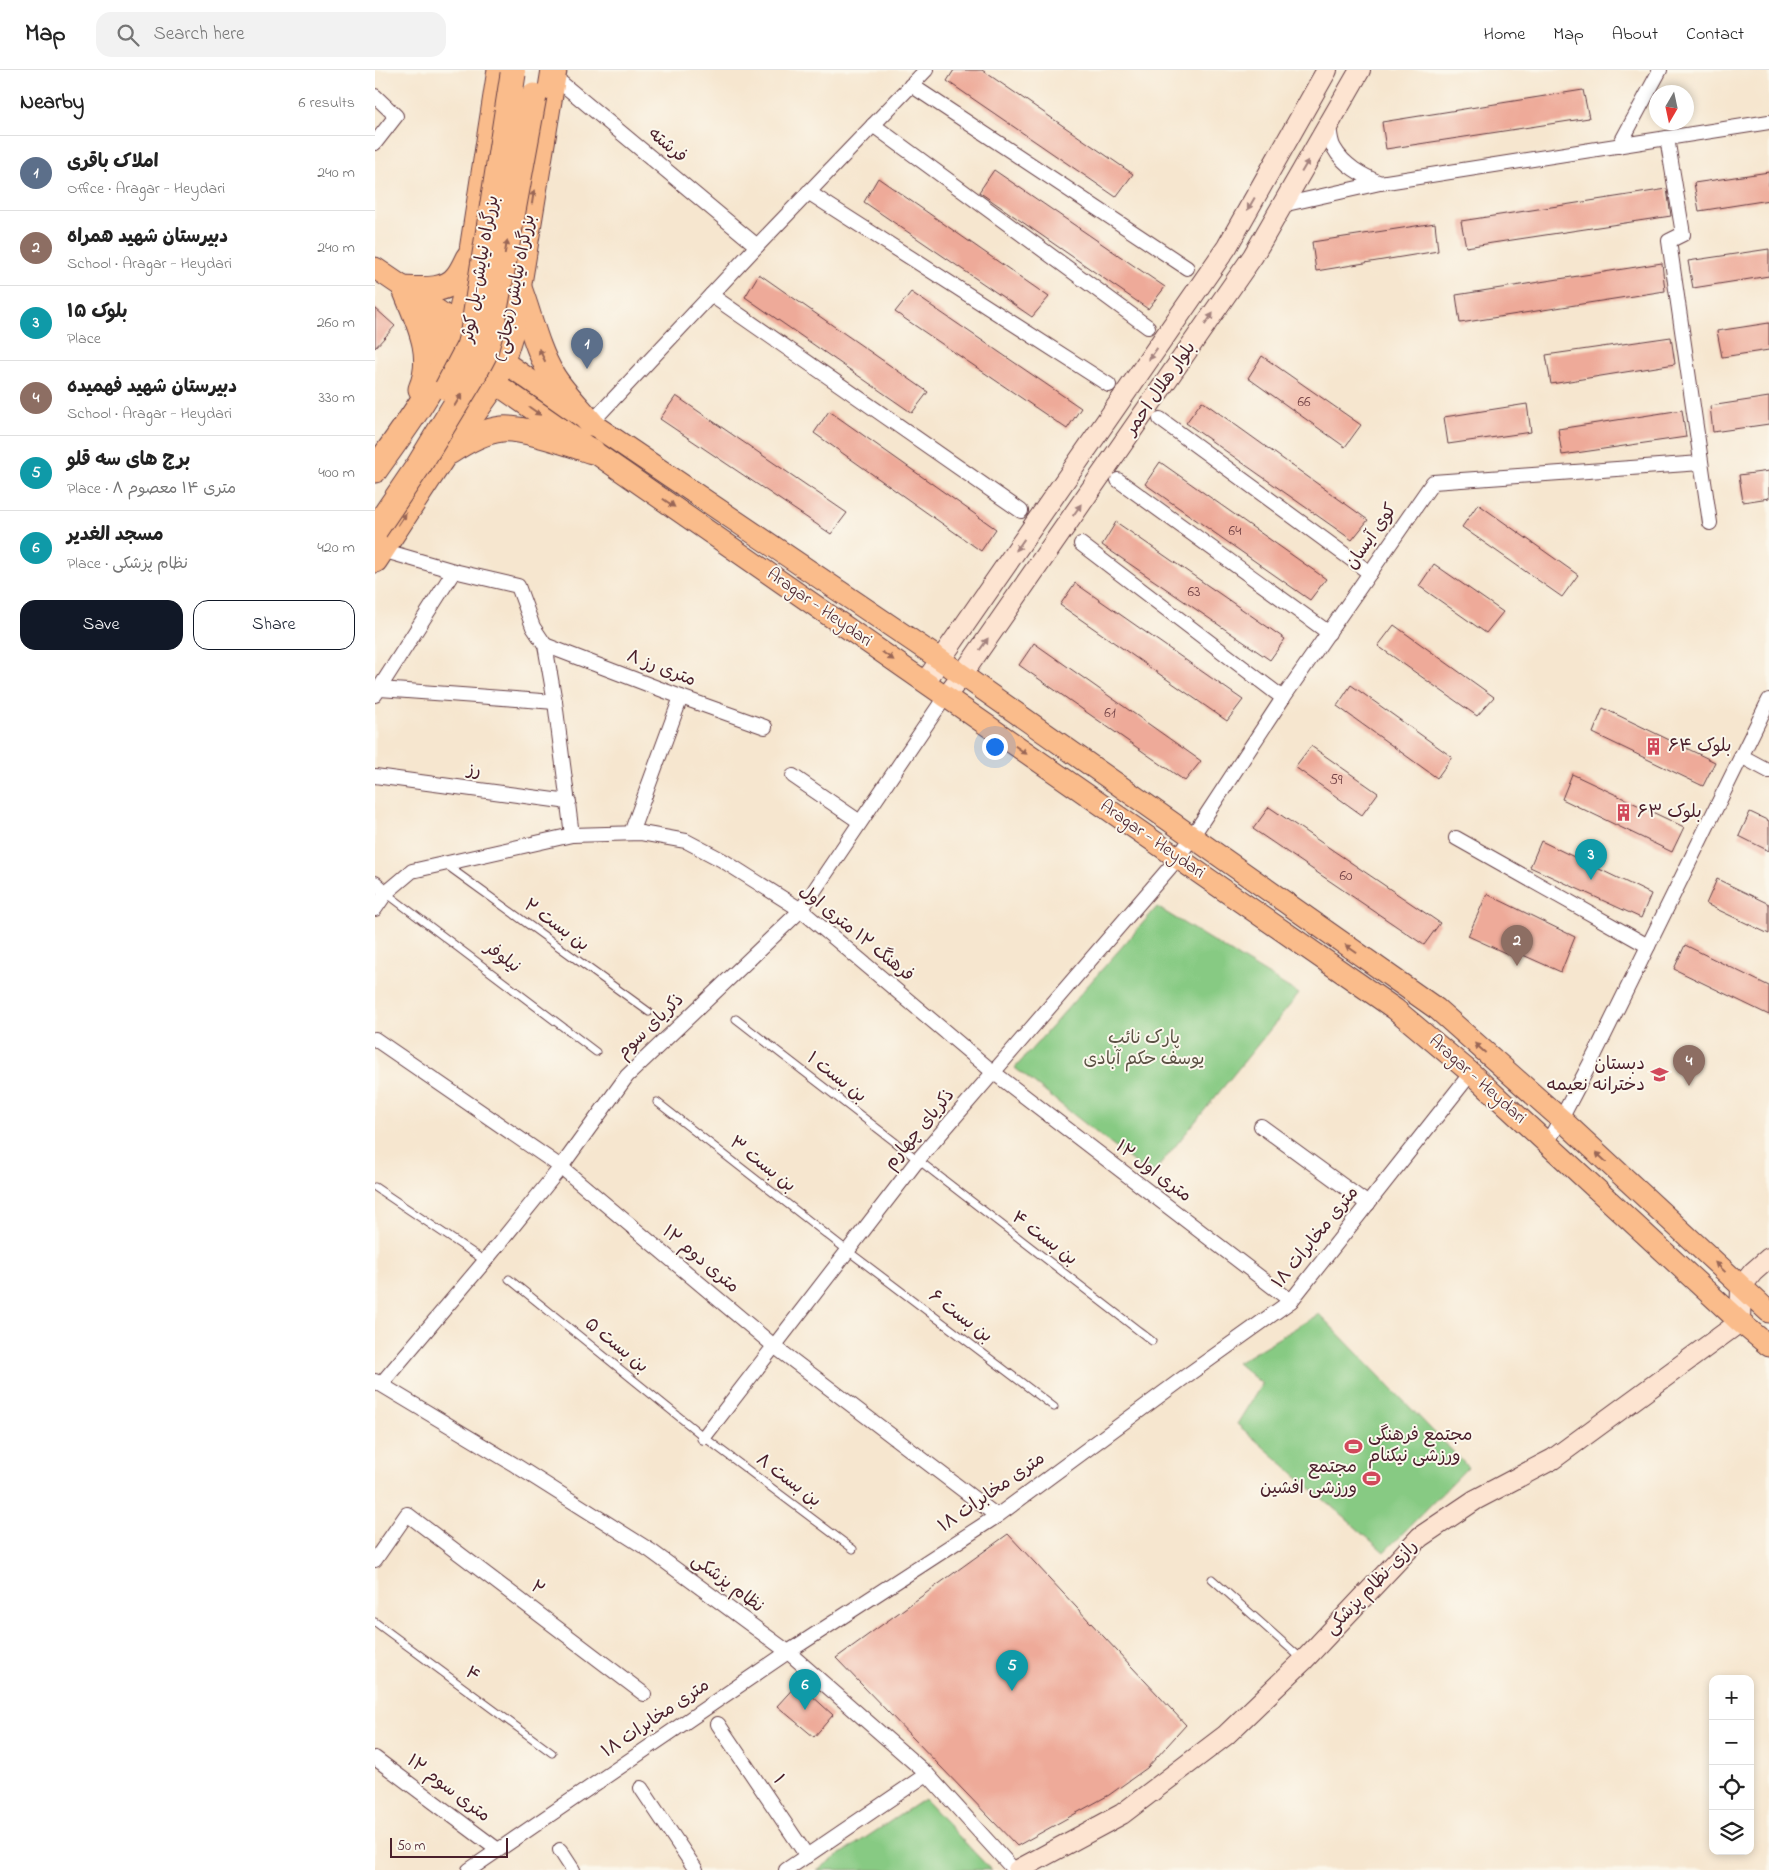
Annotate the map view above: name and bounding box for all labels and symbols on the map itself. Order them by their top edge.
north arrow [1649,85,1694,130]
street label: فرشته [642,122,692,170]
one-way arrow [1300,160,1309,173]
one-way arrow [530,189,538,205]
street label: بزرگراه نیایش-پل کوثر [455,193,507,347]
one-way arrow [1247,197,1256,210]
street label: بزرگراه نیایش (نجاتی) [489,212,543,364]
one-way arrow [503,239,511,255]
one-way arrow [1204,312,1214,326]
pin: 1 [571,328,603,369]
street label: بلوار هلال احمر [1118,337,1203,443]
one-way arrow [538,348,546,362]
one-way arrow [1148,348,1158,361]
house number: 66 [1297,391,1311,413]
one-way arrow [454,394,463,407]
one-way arrow [528,406,542,416]
one-way arrow [662,498,675,508]
street label: کوی آیسان [1340,498,1404,575]
one-way arrow [1072,503,1082,517]
one-way arrow [397,512,407,526]
house number: 64 [1229,520,1241,542]
one-way arrow [1015,539,1025,552]
street label: Aragar - Heydari [760,562,877,655]
house number: 63 [1188,581,1200,603]
one-way arrow [979,637,989,650]
street label: ۸ متری رز [623,644,699,694]
one-way arrow [881,651,895,661]
house number: 61 [1104,702,1116,724]
your location [982,734,1008,760]
place label: بلوک ۶۴ [1668,734,1732,760]
building icon: بلوک ۶۴ [1644,737,1664,757]
one-way arrow [1014,745,1028,755]
street label: رز [463,757,483,785]
house number: 59 [1329,769,1343,791]
street label: Aragar - Heydari [1093,794,1210,887]
place label: بلوک ۶۳ [1637,800,1702,826]
building icon: بلوک ۶۳ [1613,803,1633,823]
pin: 3 [1575,839,1607,880]
house number: 60 [1339,865,1353,887]
street label: فرهنگ ۱۲ متری اول [793,879,919,989]
street label: بن بست ۲ [518,893,594,959]
pin: 2 [1501,925,1533,966]
street label: نیلوفر [477,935,525,980]
one-way arrow [1345,944,1358,954]
street label: ذکریای سوم [611,988,691,1066]
park label: پارک نائب یوسف حکم آبادی [1083,1026,1205,1073]
street label: Aragar - Heydari [1422,1029,1532,1132]
one-way arrow [1475,1042,1487,1054]
pin: 4 [1673,1045,1705,1086]
street label: بن بست ۱ [800,1046,872,1110]
place label: دبستان دخترانه نعیمه [1546,1052,1645,1099]
school or university icon: دبستان دخترانه نعیمه [1649,1065,1669,1085]
street label: ذکریای چهارم [878,1084,962,1176]
street label: بن بست ۳ [723,1131,801,1199]
street label: ۱۲ متری اول [1109,1135,1197,1209]
one-way arrow [1595,1151,1607,1163]
street label: ۱۸ متری مخابرات [1266,1181,1366,1295]
street label: بن بست ۴ [1006,1206,1082,1272]
street label: ۱۲ متری دوم [656,1220,744,1300]
one-way arrow [1714,1261,1726,1273]
street label: بن بست ۶ [923,1284,997,1350]
street label: بن بست ۵ [578,1312,654,1380]
place label: مجتمع فرهنگی ورزشی نیکنام [1368,1423,1473,1470]
sports icon: مجتمع فرهنگی ورزشی نیکنام [1344,1436,1364,1456]
street label: ۱۸ متری مخابرات [933,1446,1051,1540]
street label: بن بست ۸ [750,1448,826,1514]
place label: مجتمع ورزشی افشین [1260,1455,1357,1502]
sports icon: مجتمع ورزشی افشین [1361,1468,1381,1488]
street label: رازی-نظام پزشکی [1320,1535,1424,1641]
street label: نظام پزشکی [685,1548,769,1620]
street label: ۲ [524,1575,550,1603]
pin: 5 [996,1650,1028,1691]
street label: ۴ [459,1661,485,1689]
pin: 6 [789,1669,821,1710]
street label: ۱۸ متری مخابرات [597,1673,715,1765]
street label: ۱۲ متری سوم [401,1749,495,1829]
street label: ۱ [765,1770,791,1790]
scale bar [390,1835,507,1858]

